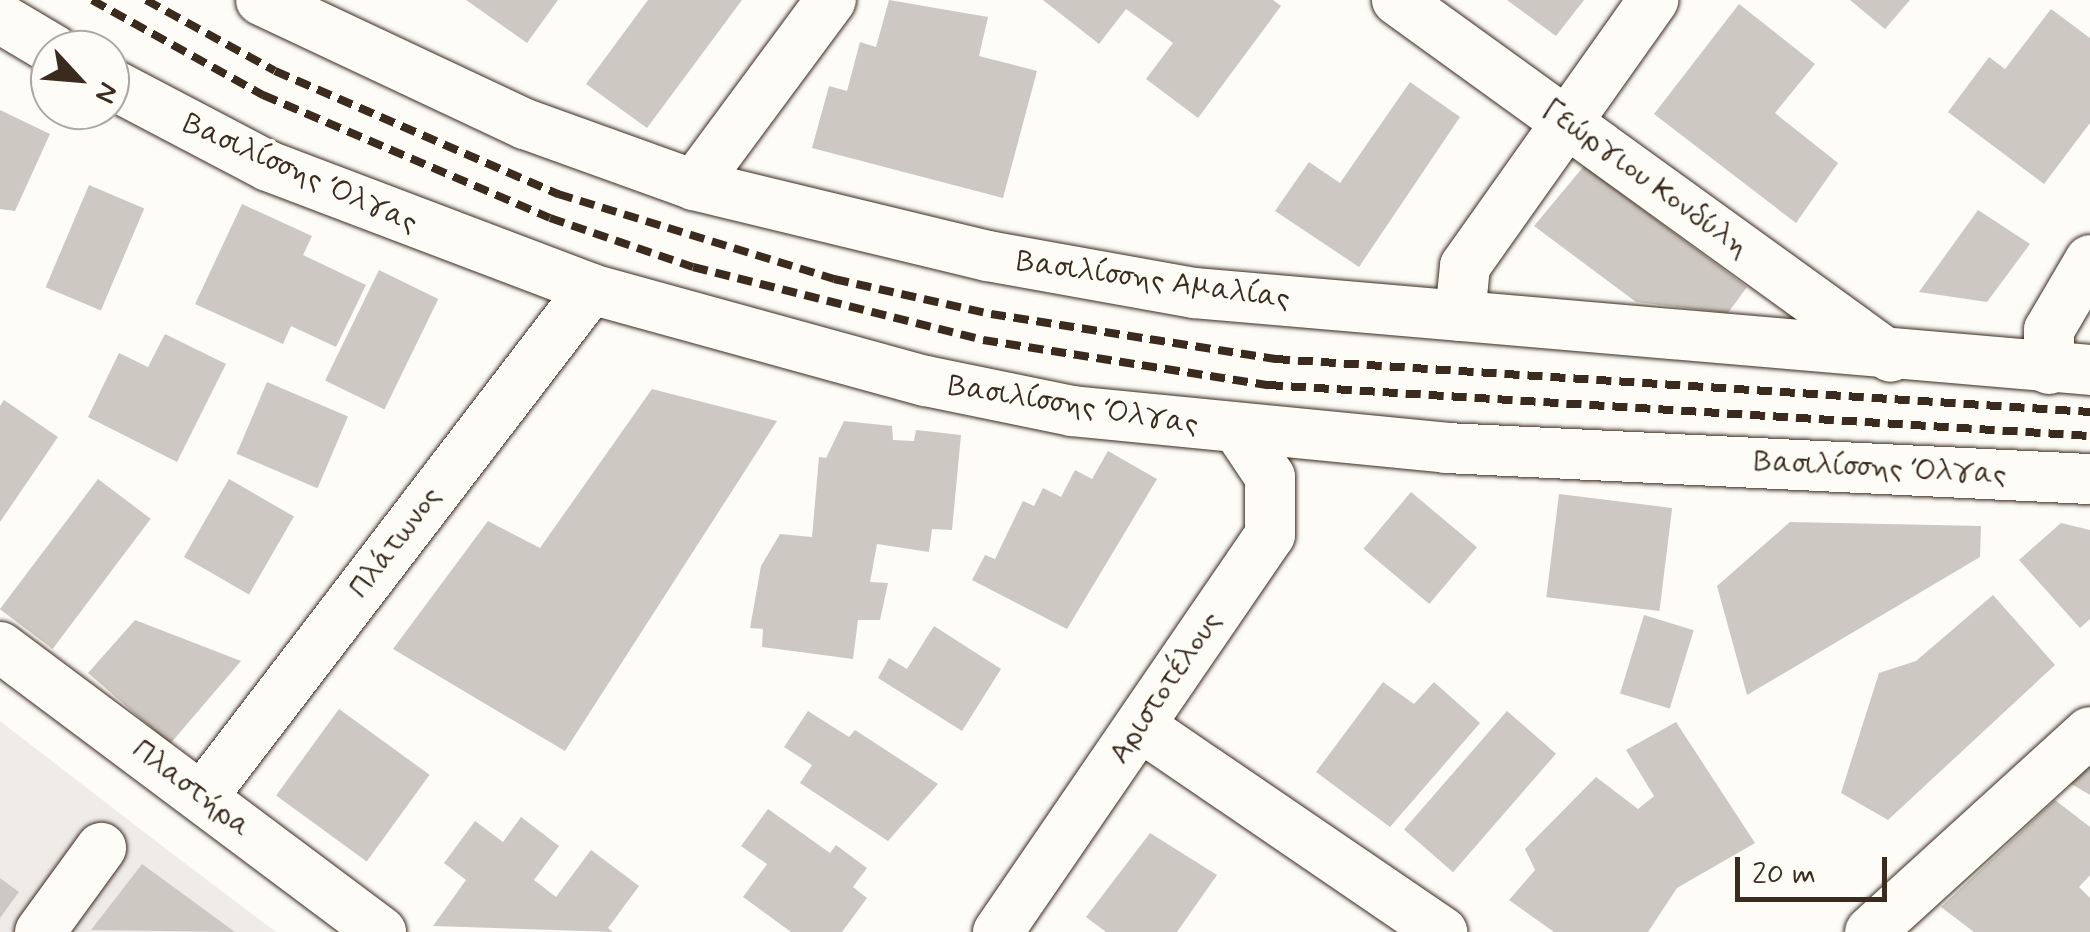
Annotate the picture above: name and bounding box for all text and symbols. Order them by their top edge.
north arrow [30,30,130,130]
text: N [85,76,126,109]
street label: Γεώργιου Κονδύλη [1534,92,1756,266]
street label: Βασιλίσσης Όλγας [177,106,423,242]
street label: Βασιλίσσης Αμαλίας [1014,244,1292,318]
street label: Βασιλίσσης Όλγας [945,368,1201,444]
street label: Βασιλίσσης Όλγας [1753,444,2007,494]
street label: Πλάτωνος [342,480,450,606]
street label: Αριστοτέλους [1102,605,1230,771]
street label: Πλαστήρα [124,733,258,845]
scale bar [1740,837,1892,899]
text: 20 m [1752,855,1816,894]

